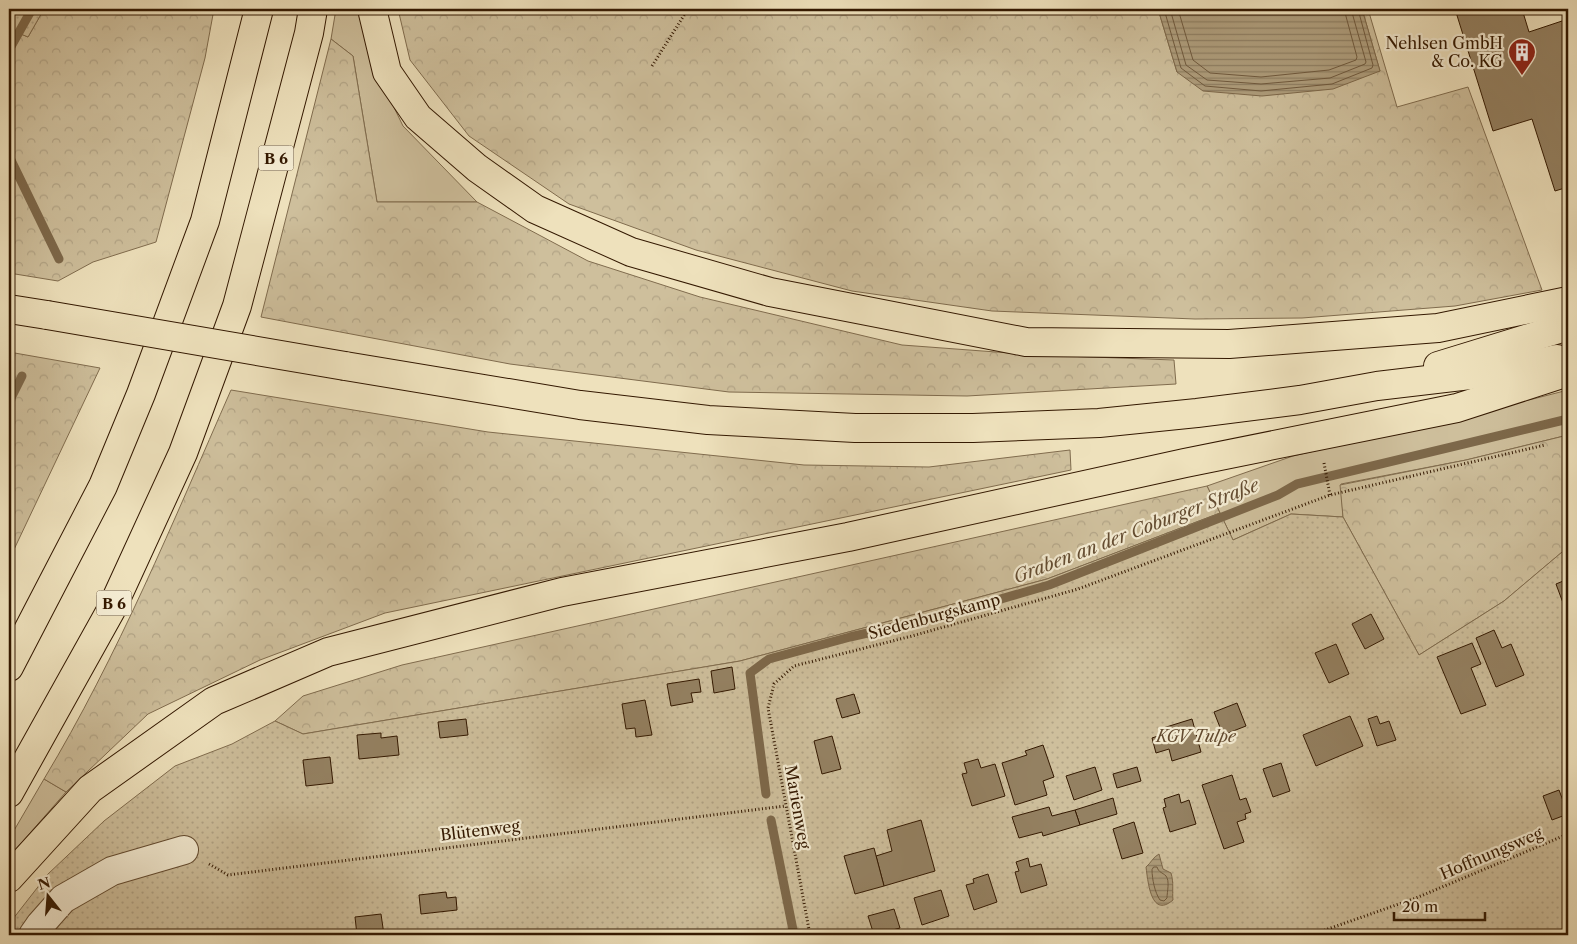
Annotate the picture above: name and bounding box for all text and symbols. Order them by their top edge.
place label: Nehlsen GmbH & Co. KG [1385,33,1503,71]
building icon: Nehlsen GmbH & Co. KG [1507,37,1537,76]
road number: B 6 [258,146,294,170]
water label: Graben an der Coburger Straße [1010,473,1263,588]
street label: Siedenburgskamp [866,589,1002,643]
road number: B 6 [96,590,132,616]
park label: KGV Tulpe [1154,726,1237,746]
street label: Marienweg [781,763,815,851]
street label: Blütenweg [439,815,521,845]
street label: Hoffnungsweg [1437,822,1546,884]
north arrow [22,872,72,922]
text: N [36,873,53,894]
scale bar [1394,889,1486,921]
text: 20 m [1402,897,1438,916]

